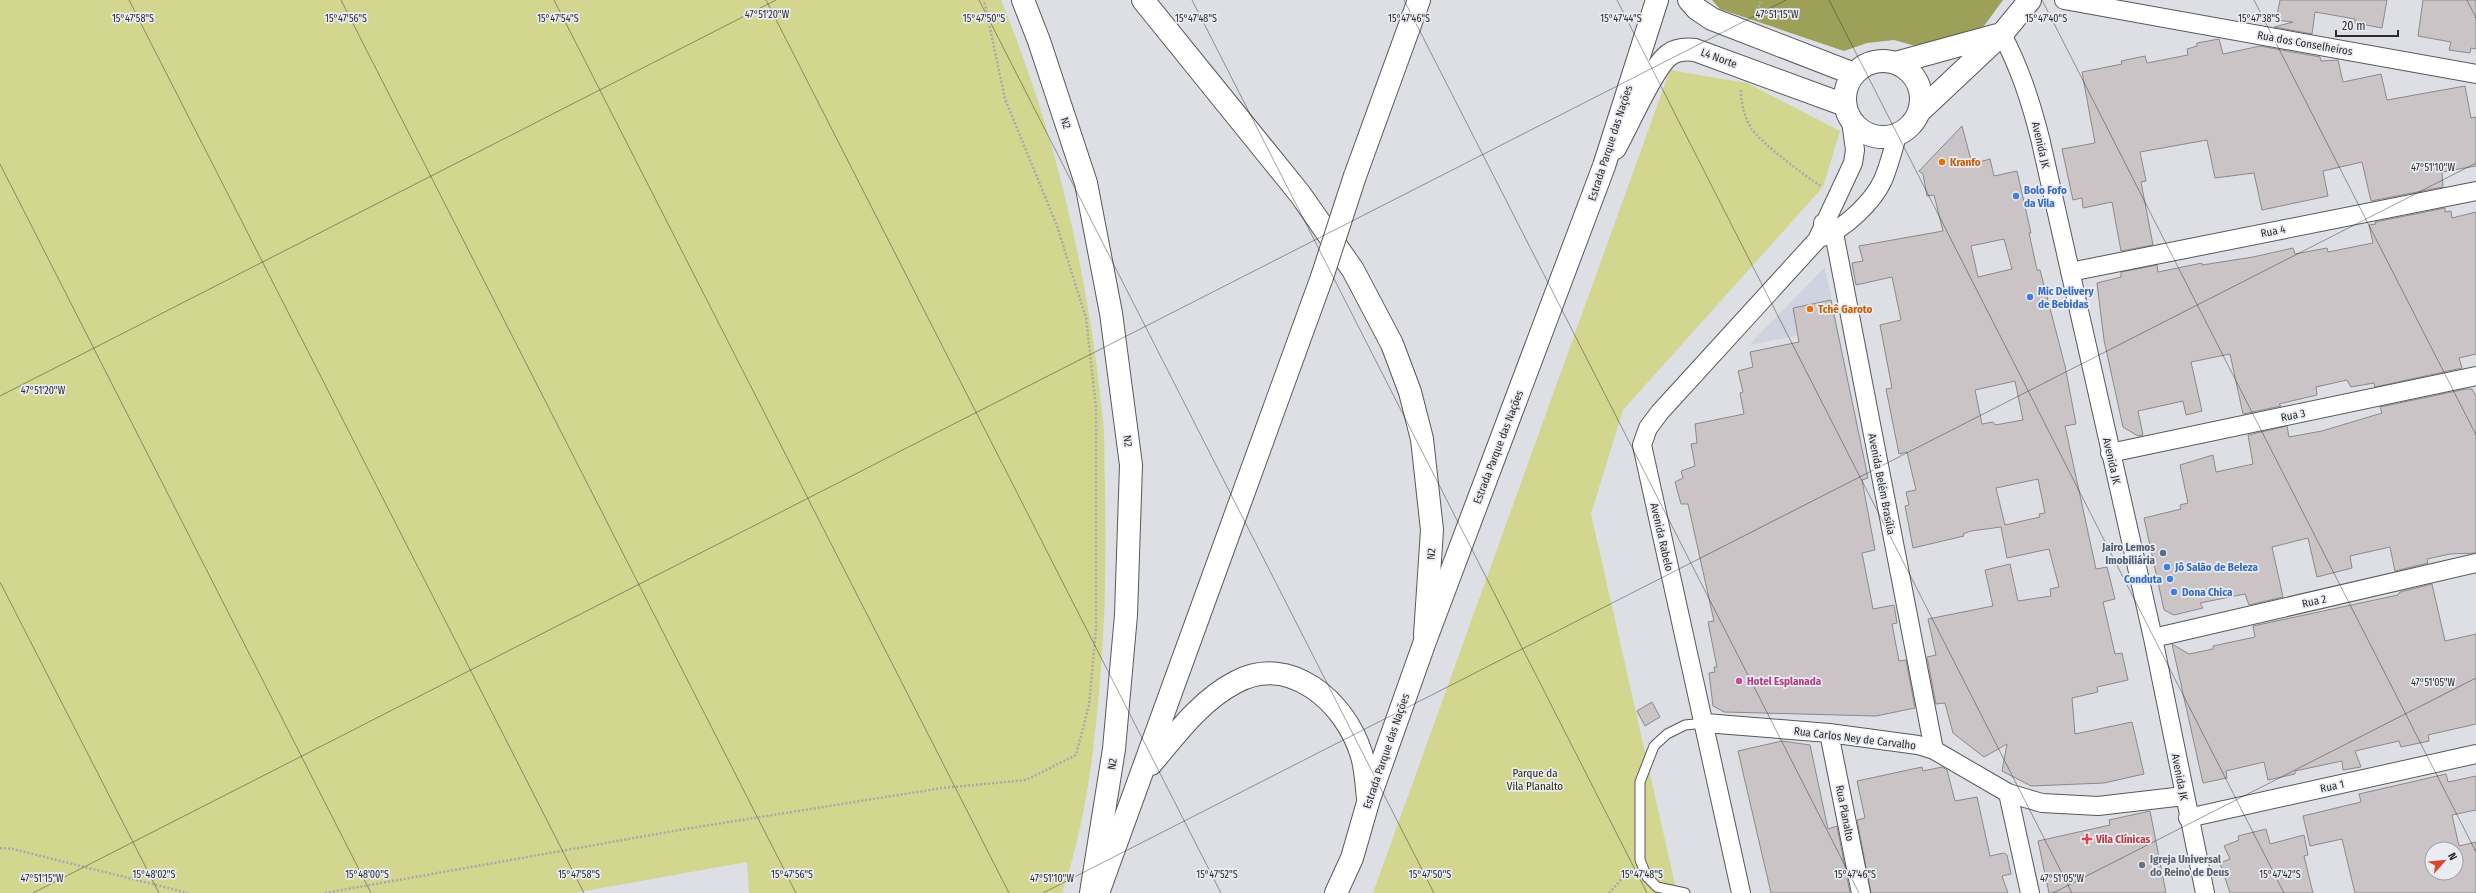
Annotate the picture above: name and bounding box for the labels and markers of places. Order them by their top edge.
place label: Kranfo [1950,156,1981,169]
marker: Kranfo [1937,157,1947,167]
place label: Bolo Fofo da Vila [2024,184,2067,210]
marker: Bolo Fofo da Vila [2011,191,2021,201]
place label: Mic Delivery de Bebidas [2038,285,2095,311]
marker: Mic Delivery de Bebidas [2025,292,2035,302]
place label: Tchê Garoto [1818,303,1872,316]
marker: Tchê Garoto [1805,304,1815,314]
place label: Jairo Lemos Imobiliária [2101,541,2156,567]
marker: Jairo Lemos Imobiliária [2158,548,2168,558]
place label: Jô Salão de Beleza [2174,561,2258,574]
marker: Jô Salão de Beleza [2162,562,2172,572]
place label: Conduta [2124,573,2163,586]
marker: Conduta [2165,574,2175,584]
place label: Dona Chica [2182,586,2233,599]
marker: Dona Chica [2169,587,2179,597]
place label: Hotel Esplanada [1747,675,1822,688]
marker: Hotel Esplanada [1734,676,1744,686]
marker: Vila Clínicas [2081,833,2093,845]
place label: Vila Clínicas [2095,833,2151,846]
place label: Igreja Universal do Reino de Deus [2150,853,2229,879]
marker: Igreja Universal do Reino de Deus [2137,860,2147,870]

